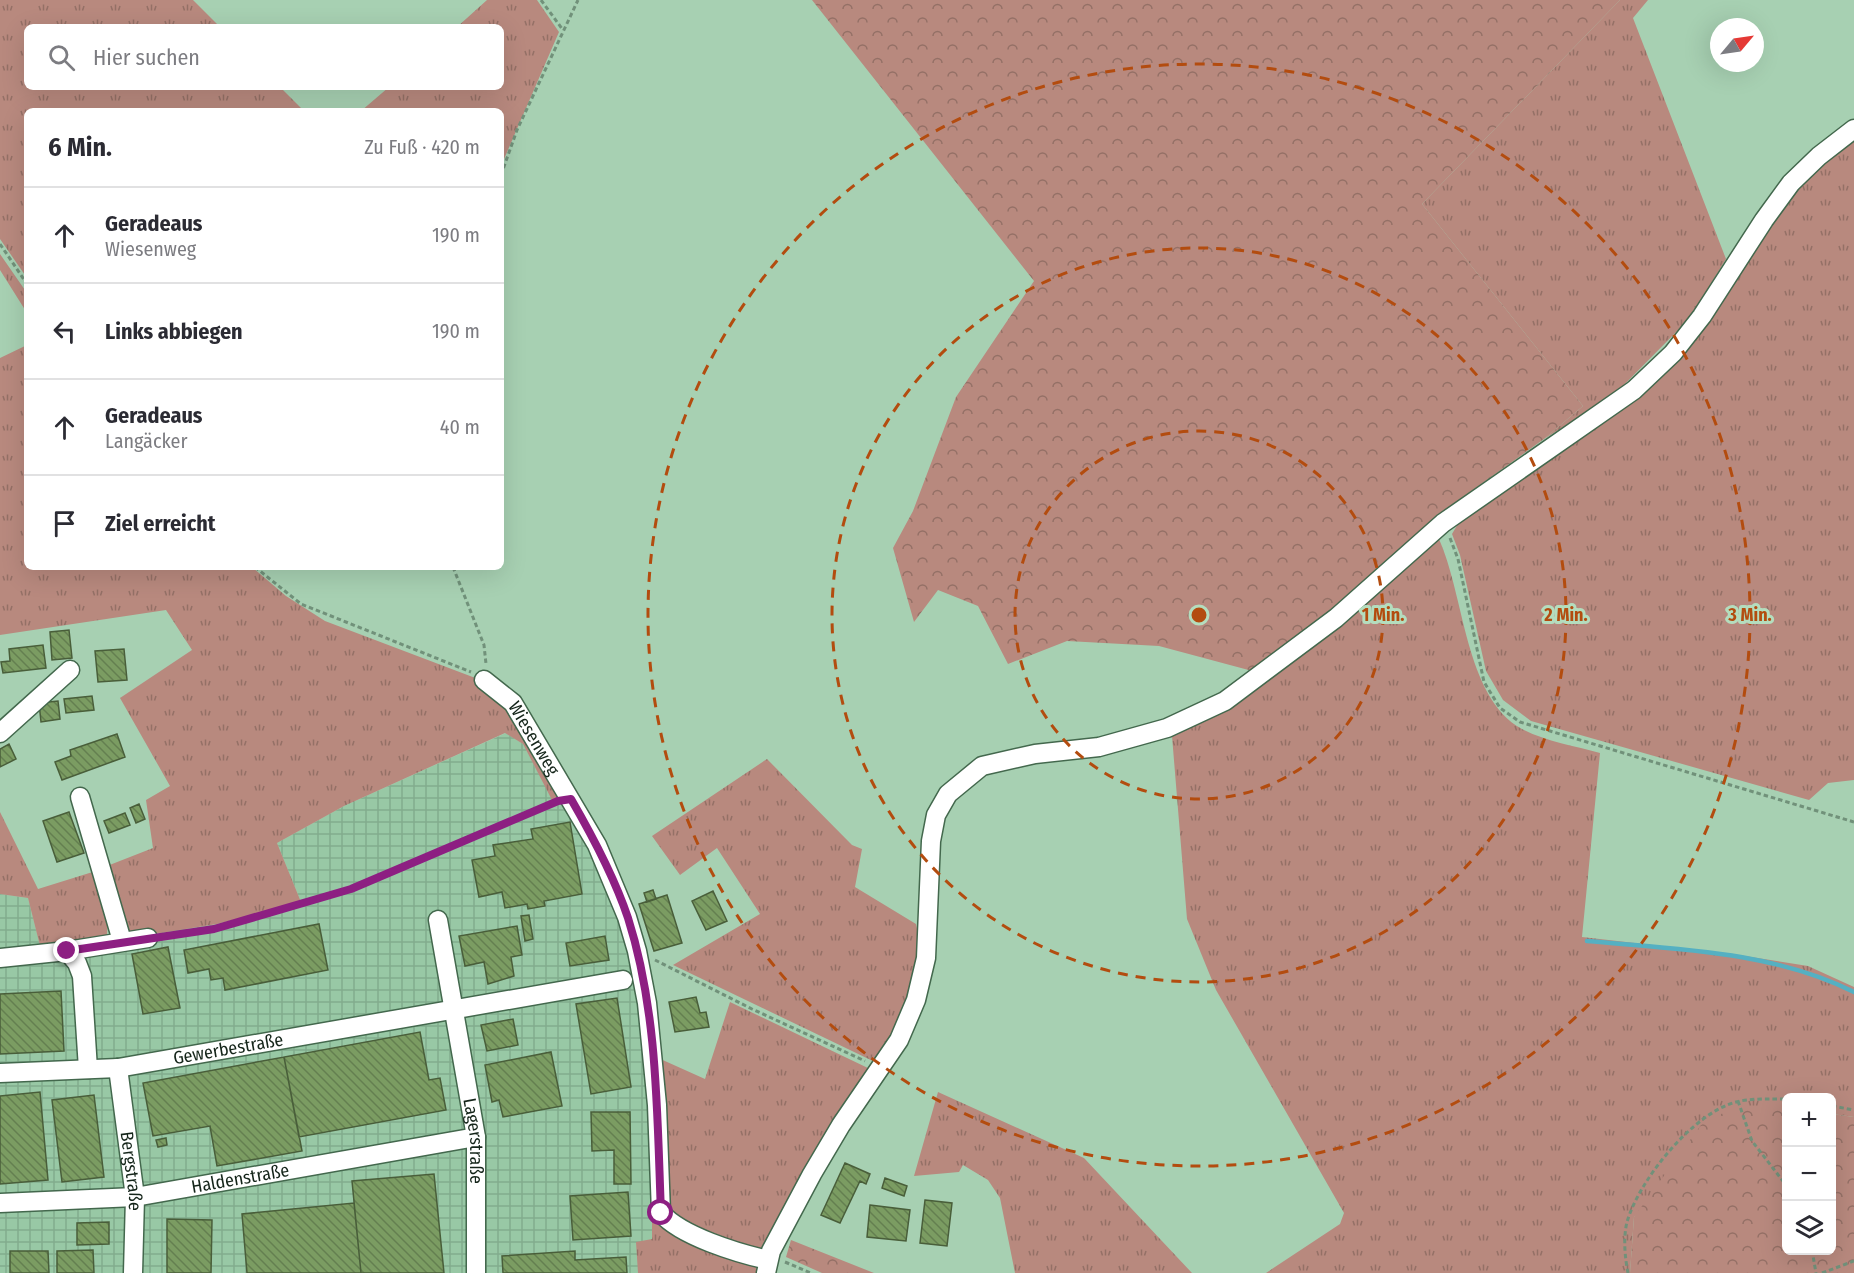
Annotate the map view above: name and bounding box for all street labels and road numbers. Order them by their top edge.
street label: Wiesenweg [503,697,565,780]
street label: Gewerbestraße [171,1028,285,1069]
street label: Lagerstraße [458,1096,487,1184]
street label: Bergstraße [115,1130,146,1211]
street label: Haldenstraße [190,1159,291,1198]

